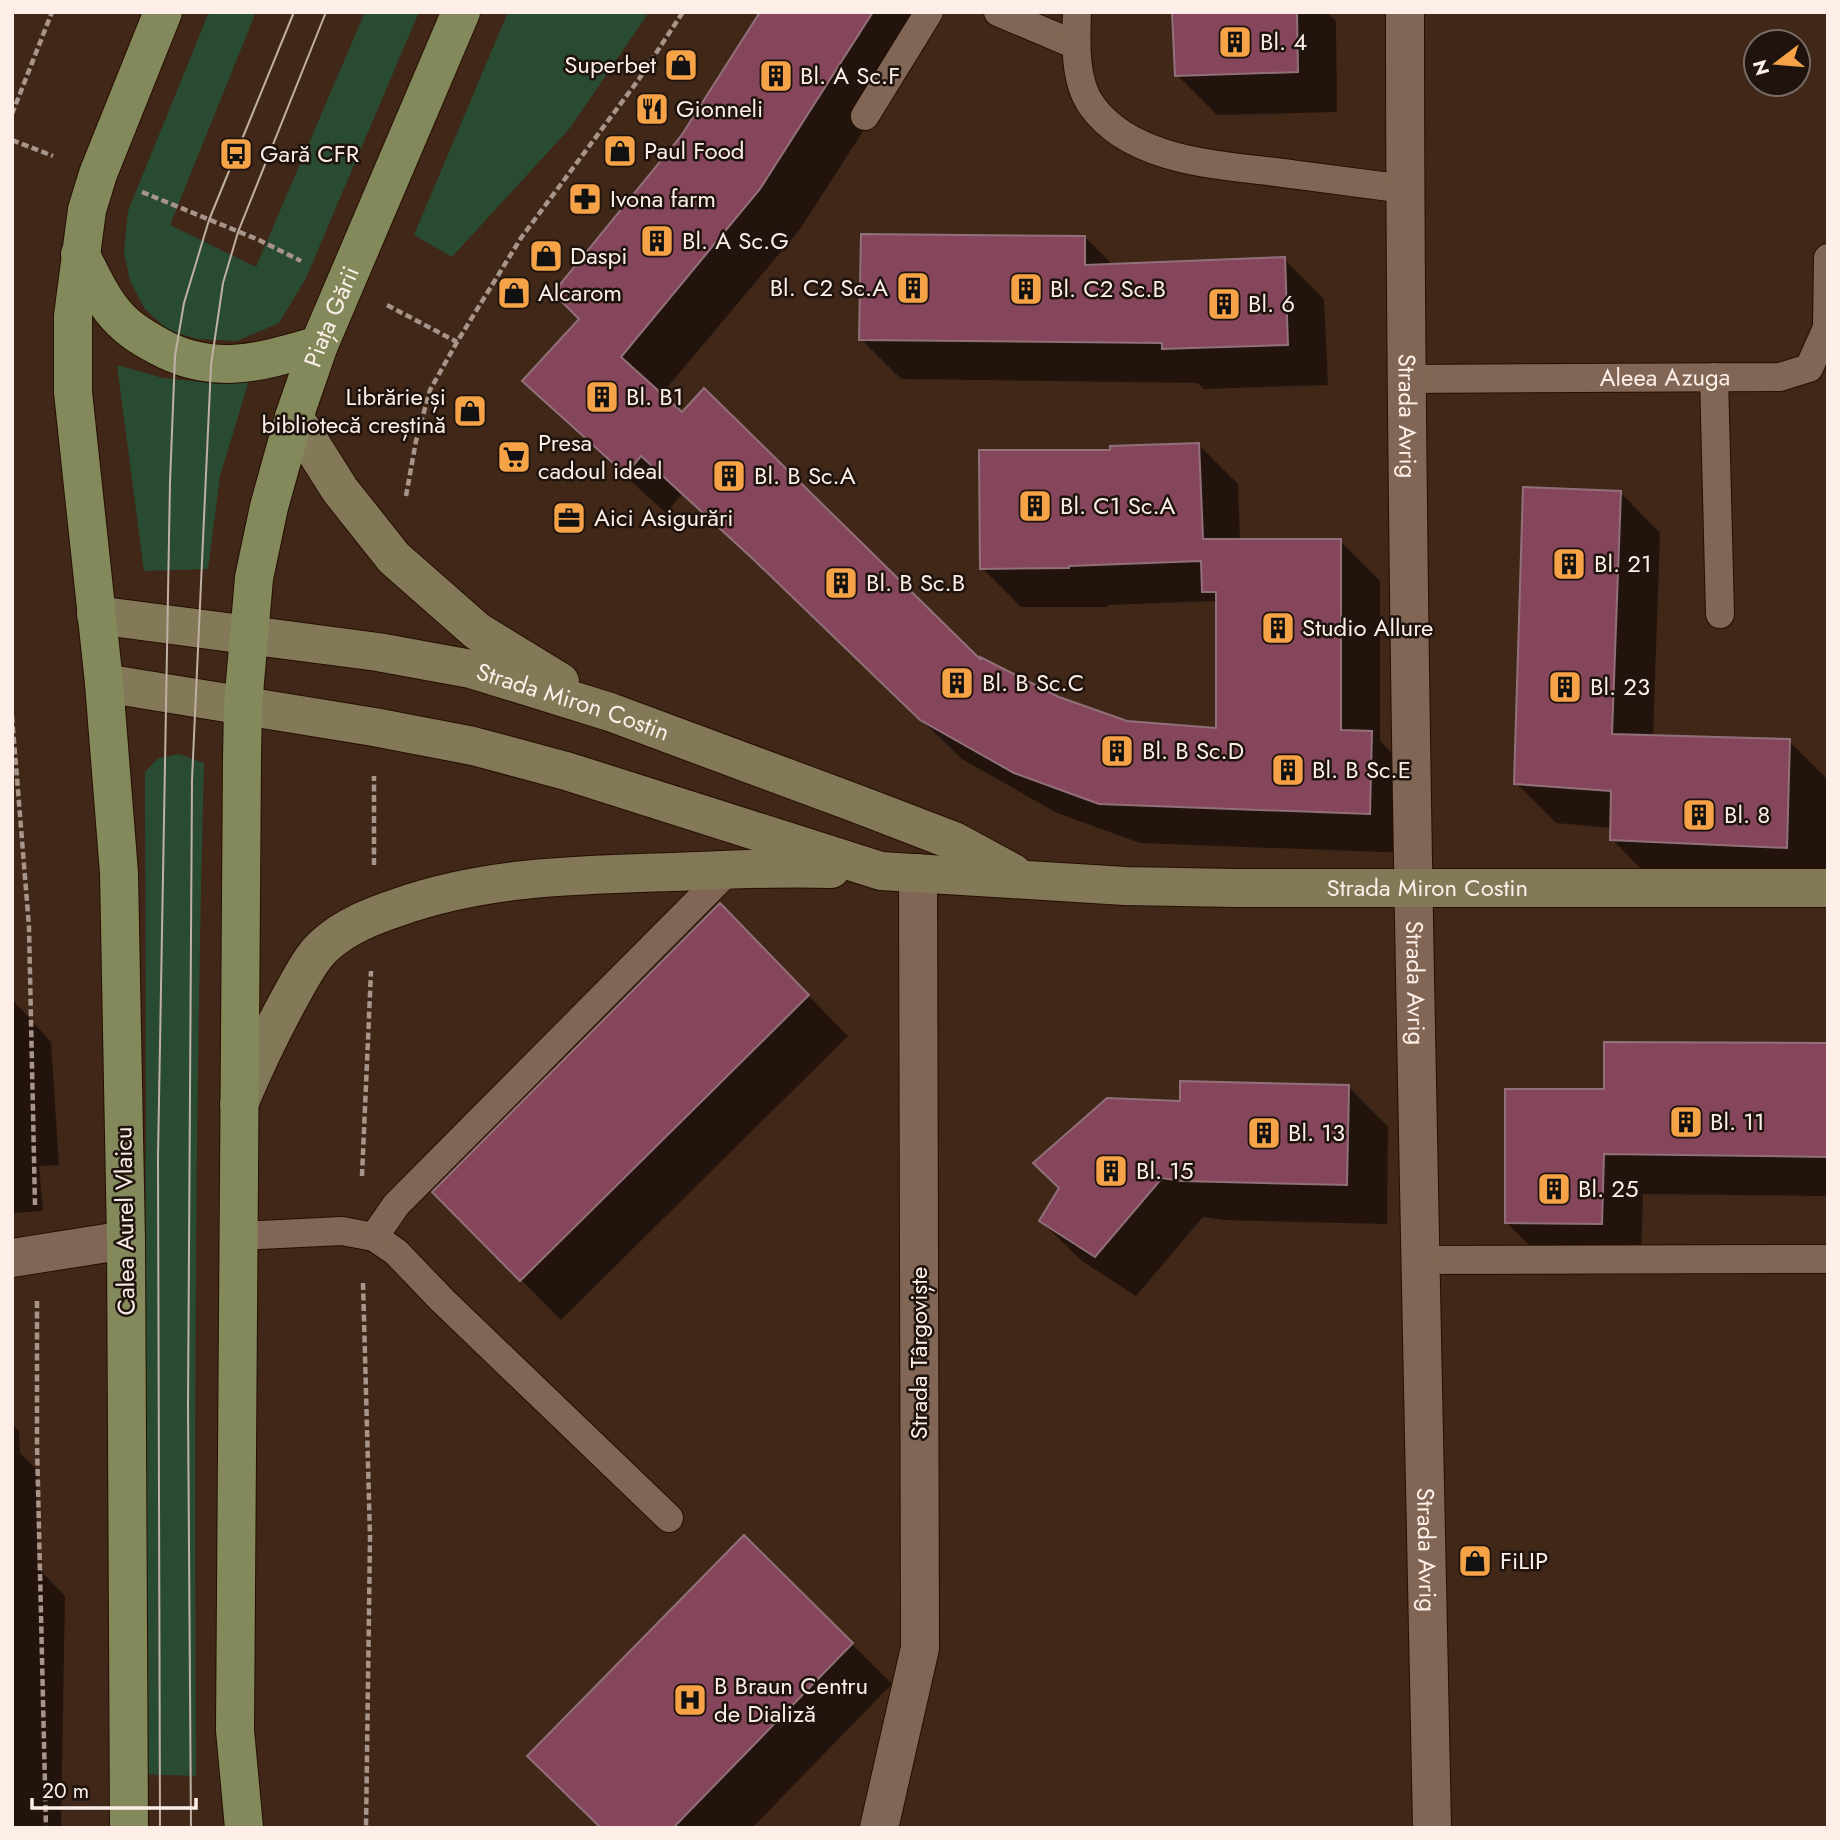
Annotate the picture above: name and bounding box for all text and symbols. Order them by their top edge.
building icon: Bl. 4 [1216,23,1254,61]
place label: Bl. 4 [1260,24,1307,59]
north arrow [1742,28,1812,98]
shop icon: Superbet [662,46,700,84]
place label: Superbet [564,47,656,82]
building icon: Bl. A Sc.F [757,57,795,95]
text: N [1746,57,1776,79]
place label: Bl. A Sc.F [800,58,900,93]
restaurant icon: Gionneli [633,90,671,128]
place label: Gionneli [676,91,763,126]
shop icon: Paul Food [601,132,639,170]
place label: Paul Food [644,133,744,168]
bus stop icon: Gară CFR [217,135,255,173]
place label: Gară CFR [260,136,360,171]
pharmacy icon: Ivona farm [566,180,604,218]
place label: Ivona farm [610,181,716,216]
building icon: Bl. A Sc.G [638,222,676,260]
place label: Bl. A Sc.G [682,223,789,258]
shop icon: Daspi [527,237,565,275]
place label: Daspi [570,238,627,273]
street label: Piața Gării [295,261,368,372]
building icon: Bl. C2 Sc.A [894,269,932,307]
place label: Bl. C2 Sc.A [770,270,888,305]
building icon: Bl. C2 Sc.B [1007,270,1045,308]
place label: Bl. C2 Sc.B [1050,271,1166,306]
shop icon: Alcarom [495,274,533,312]
place label: Alcarom [538,275,622,310]
building icon: Bl. 6 [1205,285,1243,323]
place label: Bl. 6 [1248,286,1295,321]
street label: Strada Avrig [1389,354,1426,478]
street label: Aleea Azuga [1600,359,1730,395]
building icon: Bl. B1 [583,378,621,416]
place label: Librărie și bibliotecă creștină [261,379,446,442]
place label: Bl. B1 [626,379,684,414]
shop icon: Librărie și bibliotecă creștină [451,392,489,430]
place label: Presa cadoul ideal [538,425,662,488]
supermarket icon: Presa cadoul ideal [495,438,533,476]
building icon: Bl. B Sc.A [710,457,748,495]
place label: Bl. B Sc.A [754,458,856,493]
building icon: Bl. C1 Sc.A [1016,487,1054,525]
place label: Bl. C1 Sc.A [1060,488,1176,523]
office icon: Aici Asigurări [550,499,588,537]
place label: Aici Asigurări [594,500,733,535]
building icon: Bl. 21 [1550,545,1588,583]
place label: Bl. 21 [1594,546,1652,581]
building icon: Bl. B Sc.B [822,564,860,602]
place label: Bl. B Sc.B [866,565,965,600]
building icon: Studio Allure [1259,609,1297,647]
place label: Studio Allure [1302,610,1433,645]
street label: Strada Miron Costin [472,654,675,750]
building icon: Bl. B Sc.C [938,664,976,702]
place label: Bl. B Sc.C [982,665,1084,700]
building icon: Bl. 23 [1546,668,1584,706]
place label: Bl. 23 [1590,669,1650,704]
building icon: Bl. B Sc.D [1098,732,1136,770]
place label: Bl. B Sc.D [1142,733,1244,768]
building icon: Bl. B Sc.E [1269,751,1307,789]
place label: Bl. B Sc.E [1312,752,1411,787]
building icon: Bl. 8 [1680,796,1718,834]
place label: Bl. 8 [1724,797,1770,832]
street label: Strada Miron Costin [1327,870,1528,905]
street label: Strada Avrig [1397,920,1434,1046]
building icon: Bl. 11 [1667,1103,1705,1141]
place label: Bl. 11 [1710,1104,1765,1139]
building icon: Bl. 13 [1245,1114,1283,1152]
place label: Bl. 13 [1288,1115,1345,1150]
street label: Calea Aurel Vlaicu [105,1126,144,1316]
building icon: Bl. 15 [1092,1152,1130,1190]
place label: Bl. 15 [1136,1153,1194,1188]
building icon: Bl. 25 [1535,1170,1573,1208]
place label: Bl. 25 [1578,1171,1639,1206]
street label: Strada Târgoviște [901,1267,936,1439]
street label: Strada Avrig [1408,1487,1446,1612]
shop icon: FiLIP [1456,1542,1494,1580]
place label: FiLIP [1500,1543,1548,1578]
place label: B Braun Centru de Dializă [714,1668,868,1731]
hospital icon: B Braun Centru de Dializă [671,1681,709,1719]
scale bar [32,1766,196,1810]
text: 20 m [42,1776,89,1806]

